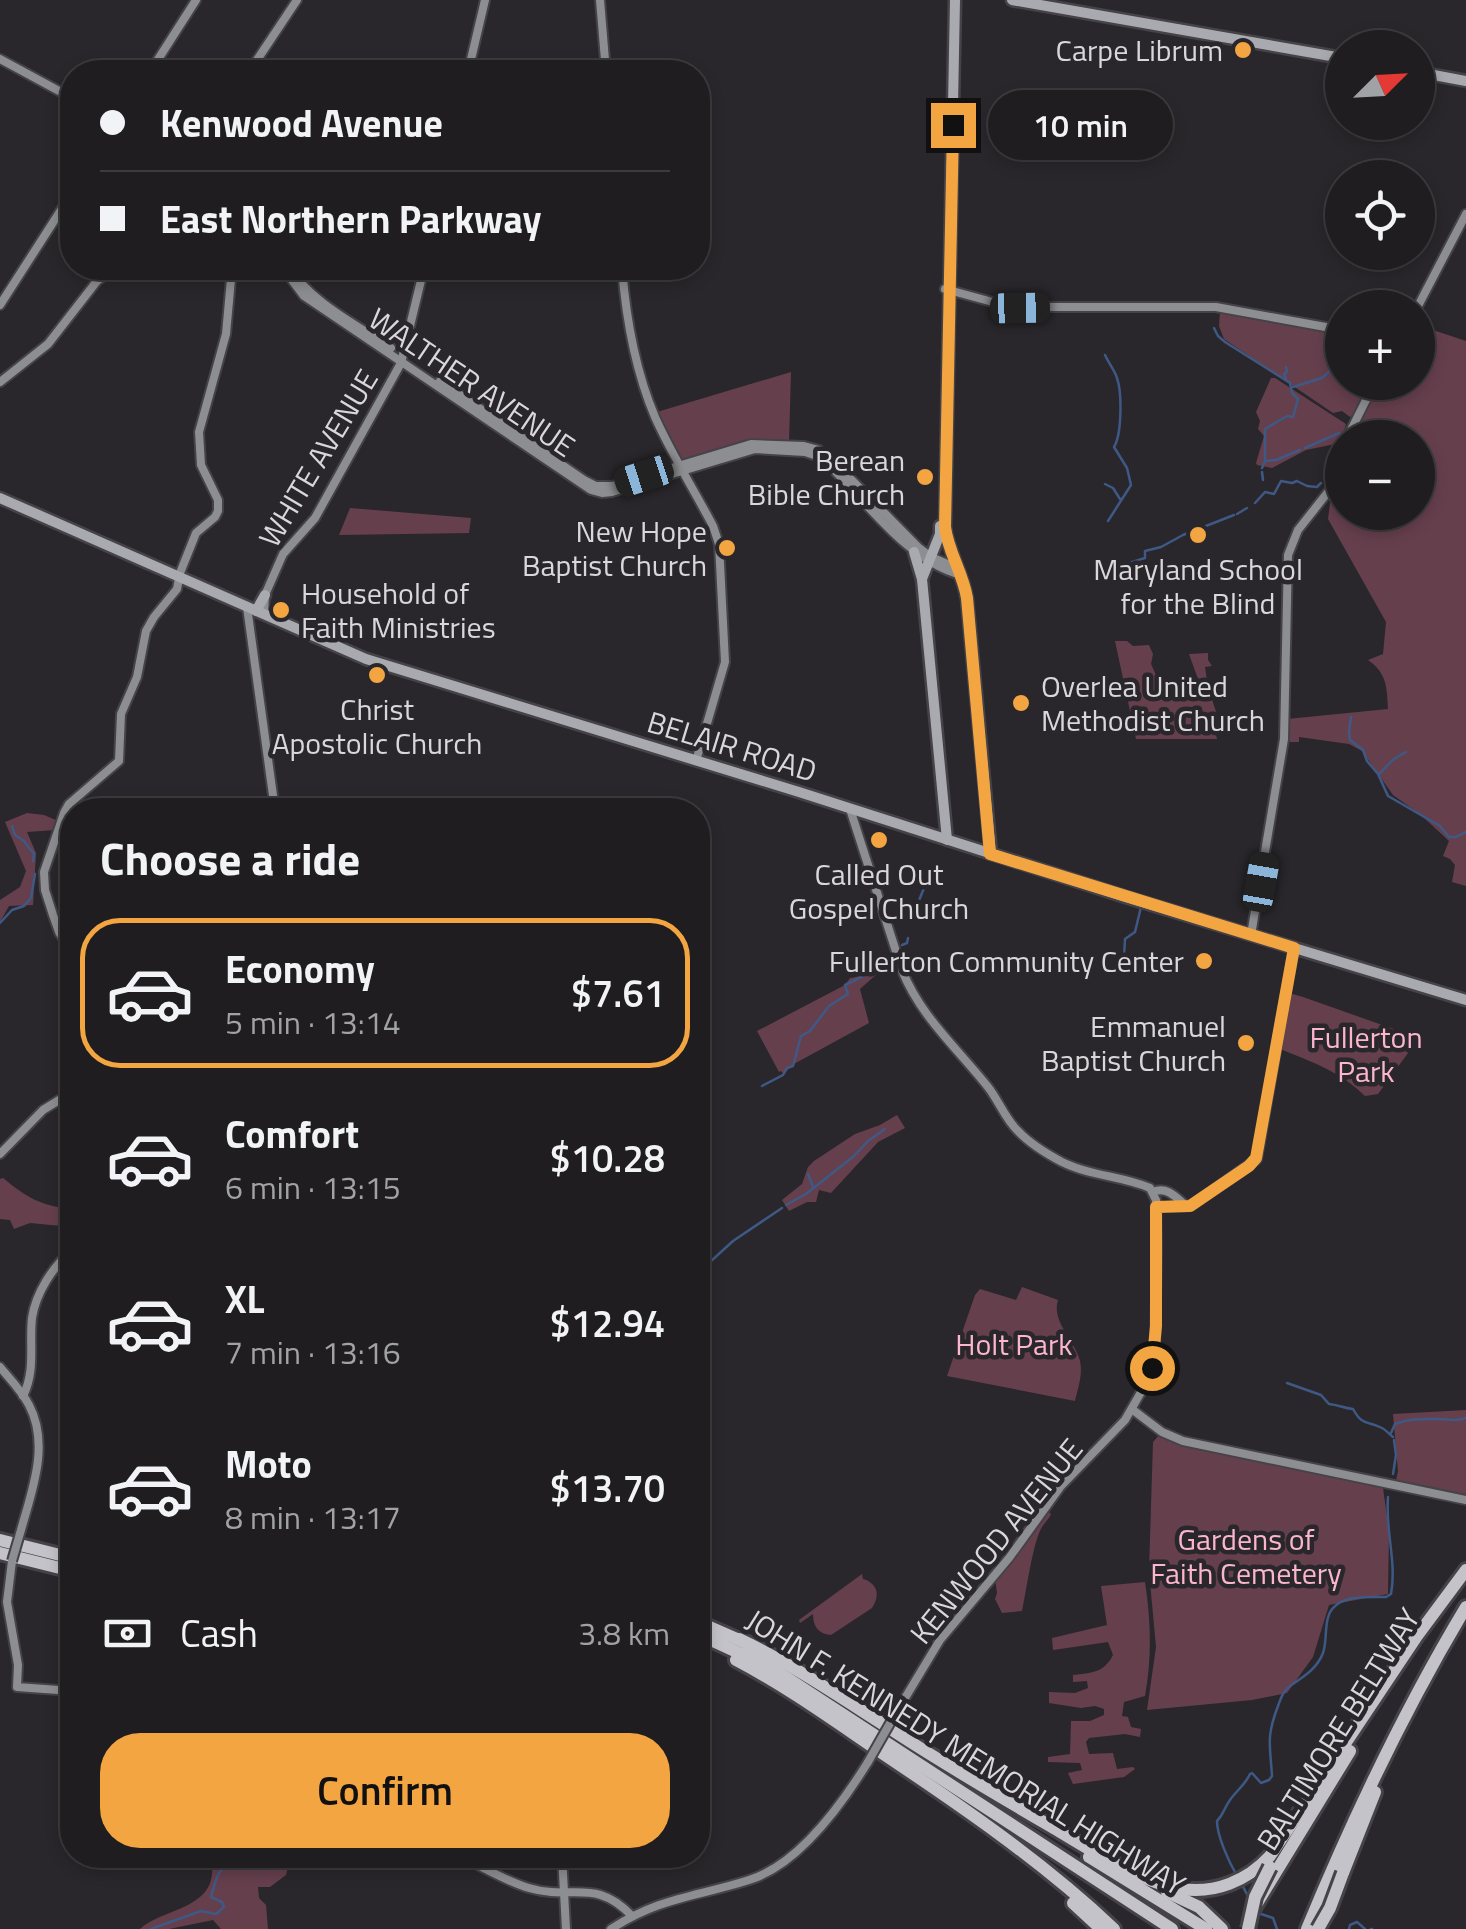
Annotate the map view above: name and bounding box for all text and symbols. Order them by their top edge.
place label: Carpe Librum [1056,27,1223,73]
north arrow [1325,30,1435,140]
map controls [1325,30,1435,530]
marker: Carpe Librum [1232,39,1254,61]
callout: 10 min [988,90,1173,160]
text: Kenwood Avenue [160,94,443,152]
text: 10 min [1033,101,1128,149]
route end [931,103,976,148]
button: locate [1325,160,1435,270]
text: East Northern Parkway [160,190,542,248]
button: + [1325,290,1435,400]
car [990,292,1050,324]
street label: WALTHER AVENUE [360,296,584,468]
street label: WHITE AVENUE [247,360,389,556]
button: − [1325,420,1435,530]
place label: Berean Bible Church [748,437,905,517]
car [611,452,677,500]
marker: Berean Bible Church [914,466,936,488]
place label: New Hope Baptist Church [522,508,707,588]
marker: Maryland School for the Blind [1187,524,1209,546]
marker: New Hope Baptist Church [716,537,738,559]
place label: Maryland School for the Blind [1093,546,1303,626]
place label: Household of Faith Ministries [301,570,496,650]
marker: Household of Faith Ministries [270,599,292,621]
place label: Overlea United Methodist Church [1041,663,1265,743]
marker: Christ Apostolic Church [366,664,388,686]
place label: Christ Apostolic Church [272,686,482,766]
marker: Overlea United Methodist Church [1010,692,1032,714]
street label: BELAIR ROAD [642,698,822,794]
text: Choose a ride [100,824,360,892]
marker: Called Out Gospel Church [868,829,890,851]
car [1241,850,1281,914]
place label: Called Out Gospel Church [789,851,969,931]
place label: Fullerton Community Center [829,938,1184,984]
text: Economy [225,940,375,998]
icon: car [105,948,195,1038]
marker: Fullerton Community Center [1193,950,1215,972]
text: $7.61 [571,964,665,1022]
text: 5 min · 13:14 [225,998,401,1046]
place label: Emmanuel Baptist Church [1041,1003,1226,1083]
park label: Fullerton Park [1309,1014,1423,1094]
marker: Emmanuel Baptist Church [1235,1032,1257,1054]
text: Comfort [225,1105,359,1163]
icon: car [105,1113,195,1203]
text: $10.28 [550,1129,665,1187]
text: 6 min · 13:15 [225,1163,401,1211]
text: XL [225,1270,265,1328]
icon: car [105,1278,195,1368]
text: $12.94 [550,1294,665,1352]
park label: Holt Park [955,1321,1073,1367]
text: 7 min · 13:16 [225,1328,401,1376]
route start [1130,1346,1175,1391]
street label: KENWOOD AVENUE [898,1428,1094,1654]
text: Moto [225,1435,312,1493]
icon: car [105,1443,195,1533]
text: $13.70 [550,1459,665,1517]
text: 8 min · 13:17 [225,1493,401,1541]
park label: Gardens of Faith Cemetery [1150,1516,1342,1596]
street label: JOHN F. KENNEDY MEMORIAL HIGHWAY [737,1597,1195,1907]
street label: BALTIMORE BELTWAY [1245,1599,1431,1859]
text: Cash [180,1604,258,1662]
icon: cash [100,1606,155,1661]
text: 3.8 km [578,1609,670,1657]
button: Confirm [100,1733,670,1848]

